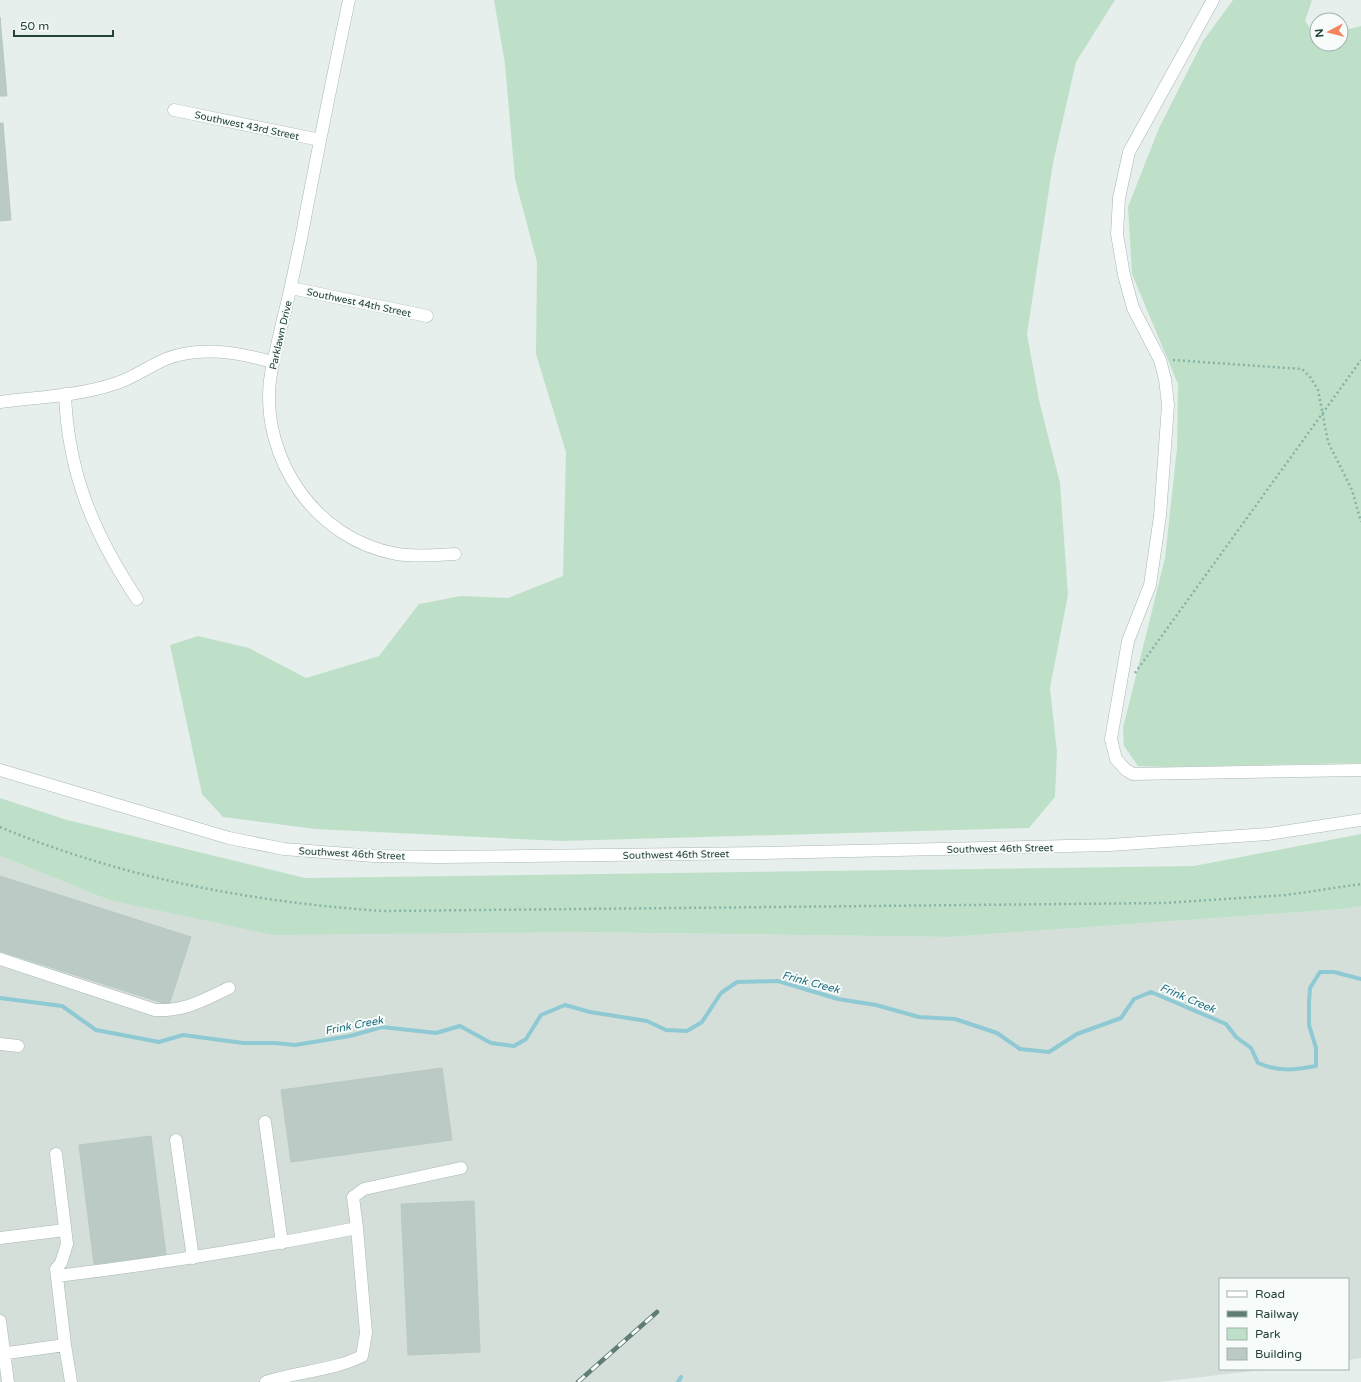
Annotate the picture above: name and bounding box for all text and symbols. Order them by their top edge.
scale bar [14,12,113,38]
north arrow [1309,12,1349,52]
text: 50 m [20,19,49,33]
text: N [1313,28,1327,38]
street label: Southwest 43rd Street [193,109,300,143]
street label: Southwest 44th Street [305,286,412,320]
street label: Parklawn Drive [267,299,295,371]
street label: Southwest 46th Street [947,842,1054,856]
street label: Southwest 46th Street [298,845,406,863]
street label: Southwest 46th Street [623,848,730,862]
water label: Frink Creek [781,969,842,997]
water label: Frink Creek [1158,981,1218,1016]
water label: Frink Creek [324,1013,385,1037]
legend [1219,1278,1349,1370]
text: Road [1255,1287,1285,1301]
text: Railway [1255,1307,1299,1321]
text: Park [1255,1327,1281,1341]
text: Building [1255,1347,1302,1361]

